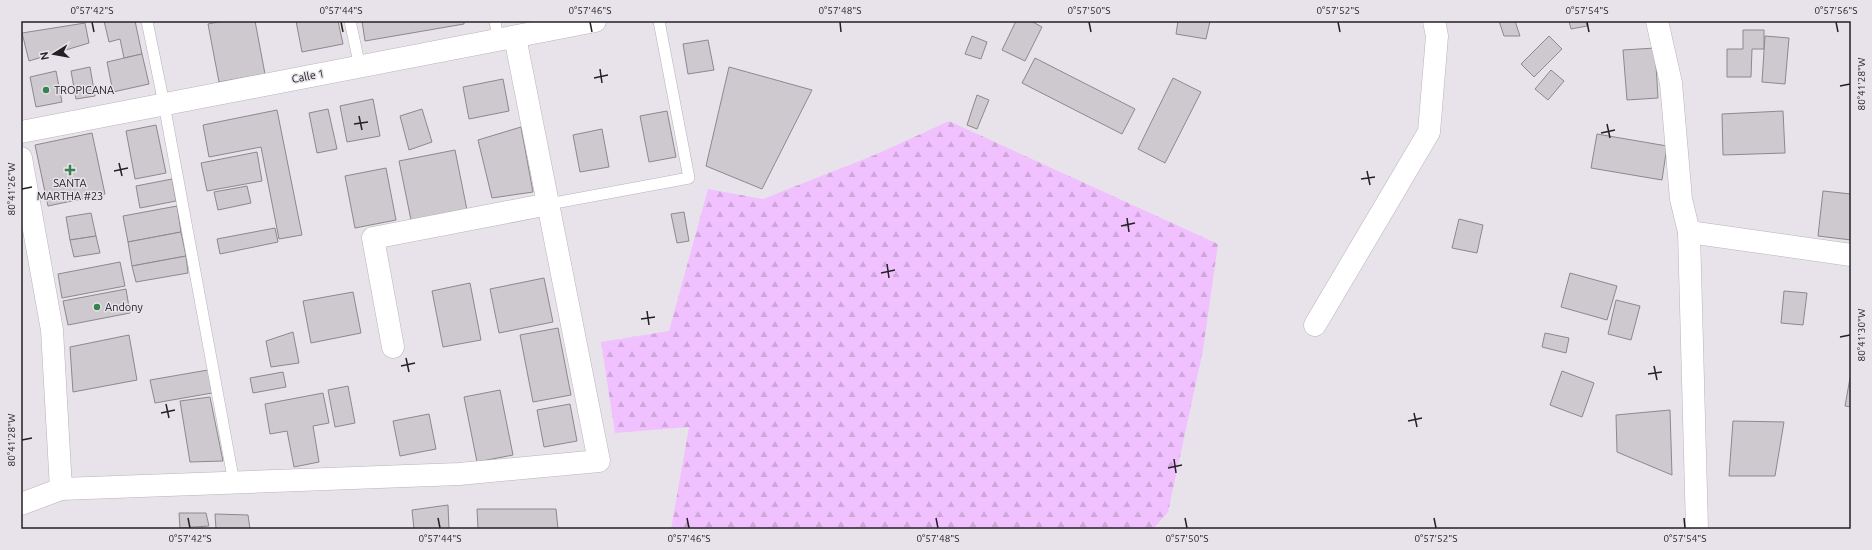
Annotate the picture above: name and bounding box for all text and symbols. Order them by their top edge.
text: 0°57'42"S [70,5,114,16]
text: 0°57'44"S [319,5,363,16]
text: 0°57'46"S [568,5,612,16]
text: 0°57'48"S [818,5,862,16]
text: 0°57'50"S [1067,5,1111,16]
text: 0°57'52"S [1316,5,1360,16]
text: 0°57'54"S [1565,5,1609,16]
text: 0°57'56"S [1814,5,1858,16]
north arrow [34,34,74,74]
text: N [38,51,51,61]
text: 80°41'28"W [1856,58,1867,110]
street label: Calle 1 [291,67,325,85]
place label: TROPICANA [54,84,115,96]
marker: TROPICANA [41,85,51,95]
text: 80°41'26"W [6,163,17,215]
marker: SANTA MARTHA #23 [65,165,75,175]
place label: SANTA MARTHA #23 [37,177,103,202]
place label: Andony [105,301,143,313]
marker: Andony [92,302,102,312]
text: 80°41'30"W [1856,309,1867,361]
text: 80°41'28"W [6,414,17,466]
text: 0°57'42"S [168,533,212,544]
text: 0°57'44"S [418,533,462,544]
text: 0°57'46"S [667,533,711,544]
text: 0°57'48"S [916,533,960,544]
text: 0°57'50"S [1165,533,1209,544]
text: 0°57'52"S [1414,533,1458,544]
text: 0°57'54"S [1663,533,1707,544]

